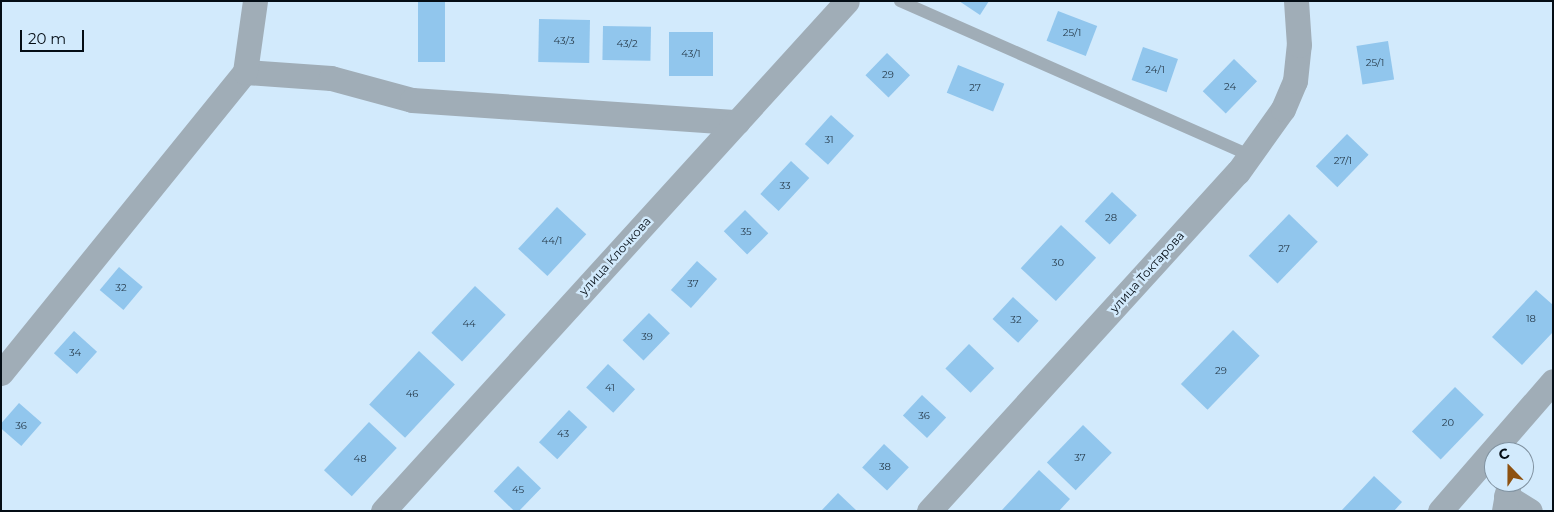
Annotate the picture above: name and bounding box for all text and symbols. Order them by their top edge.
scale bar [22,20,86,52]
house number: 25/1 [1063,27,1081,39]
text: 20 m [28,29,66,48]
house number: 43/3 [553,35,575,47]
house number: 43/2 [616,38,638,50]
house number: 43/1 [681,48,701,60]
house number: 25/1 [1366,57,1384,69]
house number: 24/1 [1145,64,1165,76]
house number: 29 [882,69,894,81]
house number: 24 [1224,81,1236,93]
house number: 27 [969,82,981,94]
house number: 31 [824,134,834,146]
house number: 27/1 [1334,155,1352,167]
house number: 33 [779,180,791,192]
house number: 28 [1105,212,1117,224]
street label: улица Клочкова [576,214,654,298]
house number: 35 [740,226,752,238]
street label: улица Токтарова [1107,228,1187,316]
house number: 44/1 [542,235,562,247]
house number: 27 [1278,243,1290,255]
house number: 30 [1052,257,1064,269]
house number: 37 [687,278,699,290]
house number: 32 [115,282,127,294]
house number: 18 [1526,313,1536,325]
house number: 32 [1010,314,1022,326]
house number: 44 [462,318,476,330]
house number: 39 [641,331,653,343]
house number: 34 [69,347,81,359]
house number: 29 [1215,365,1227,377]
house number: 41 [605,382,615,394]
house number: 46 [406,388,418,400]
house number: 36 [918,410,930,422]
house number: 20 [1442,417,1454,429]
house number: 36 [15,420,27,432]
house number: 43 [557,428,569,440]
north arrow [1484,442,1534,492]
text: С [1496,444,1512,464]
house number: 37 [1074,452,1086,464]
house number: 48 [353,453,367,465]
house number: 38 [879,461,891,473]
house number: 45 [512,484,524,496]

